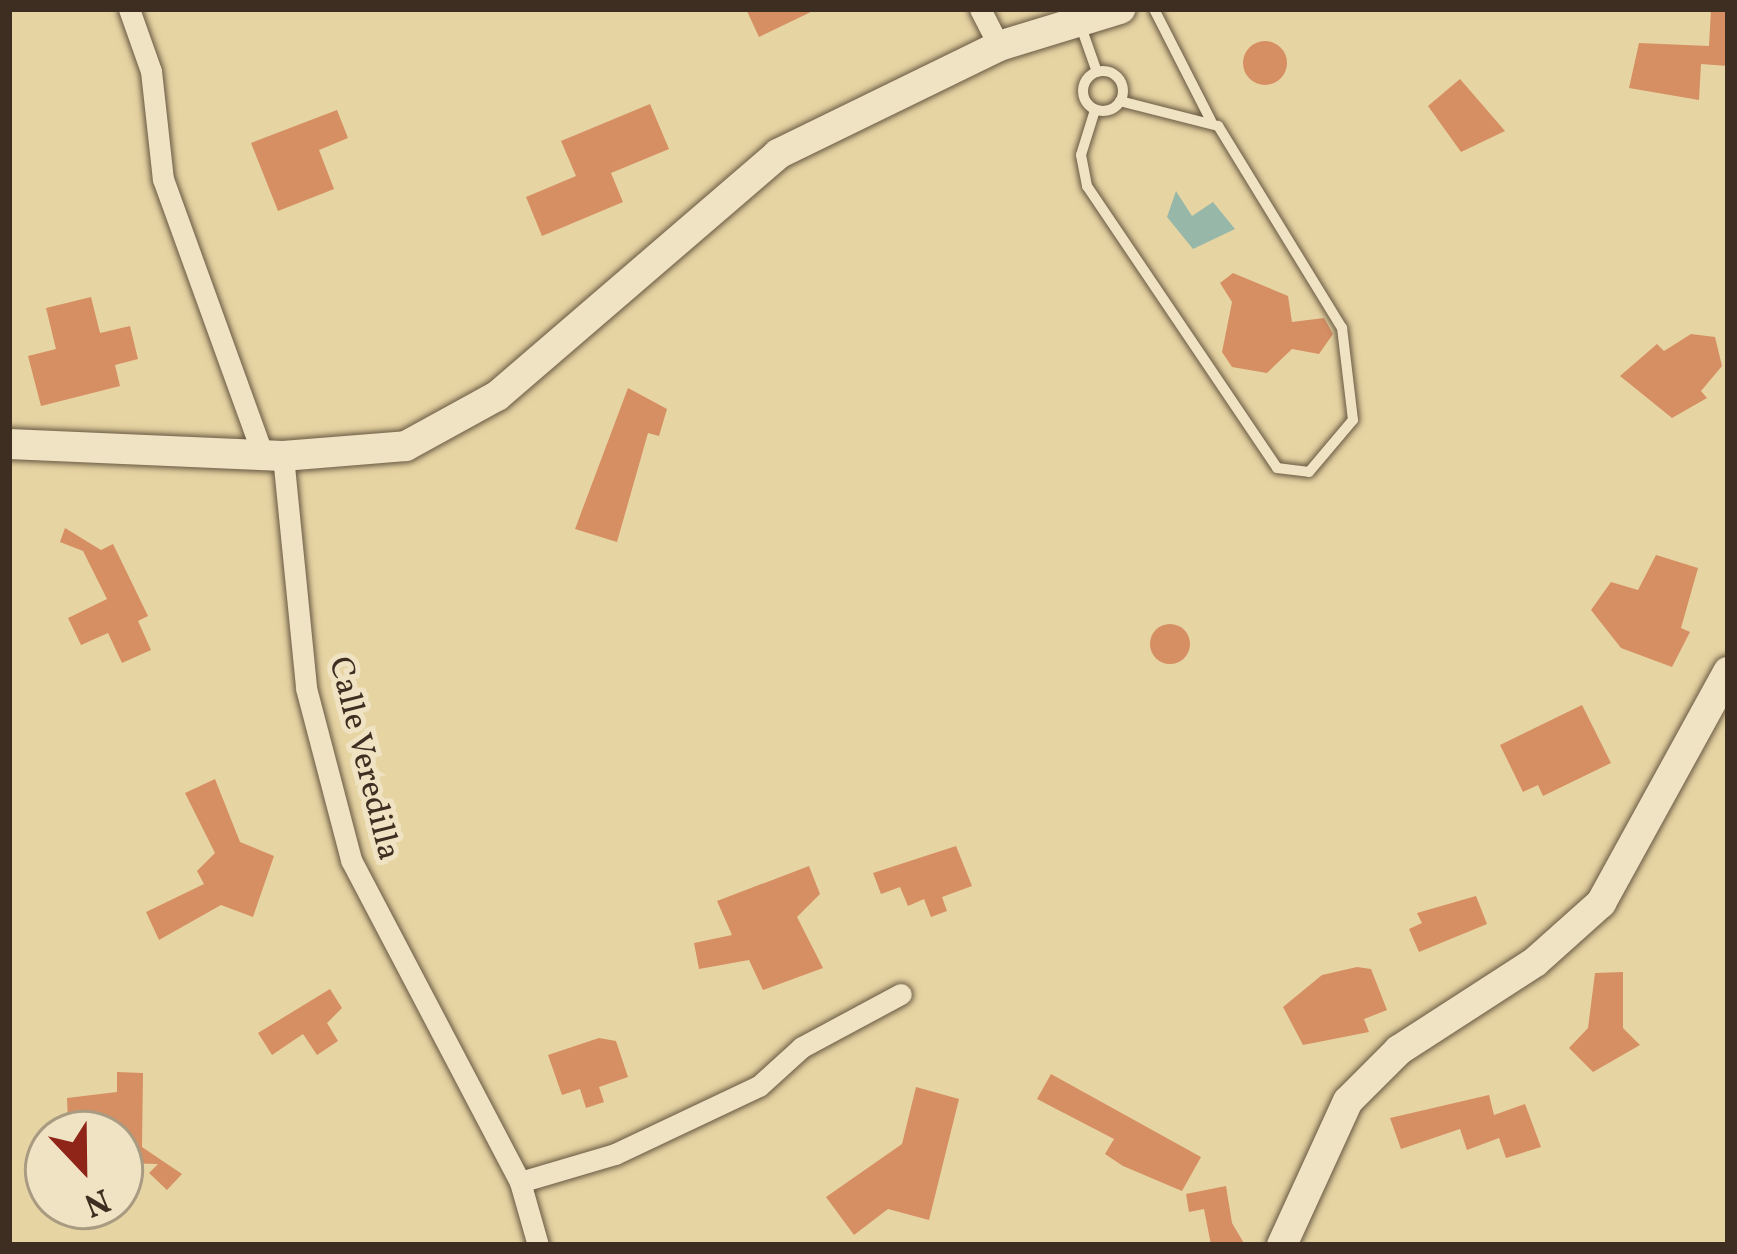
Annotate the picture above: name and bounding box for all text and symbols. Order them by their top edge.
street label: Calle Veredilla [317,653,407,865]
north arrow [24,1110,144,1230]
text: N [77,1175,116,1226]

